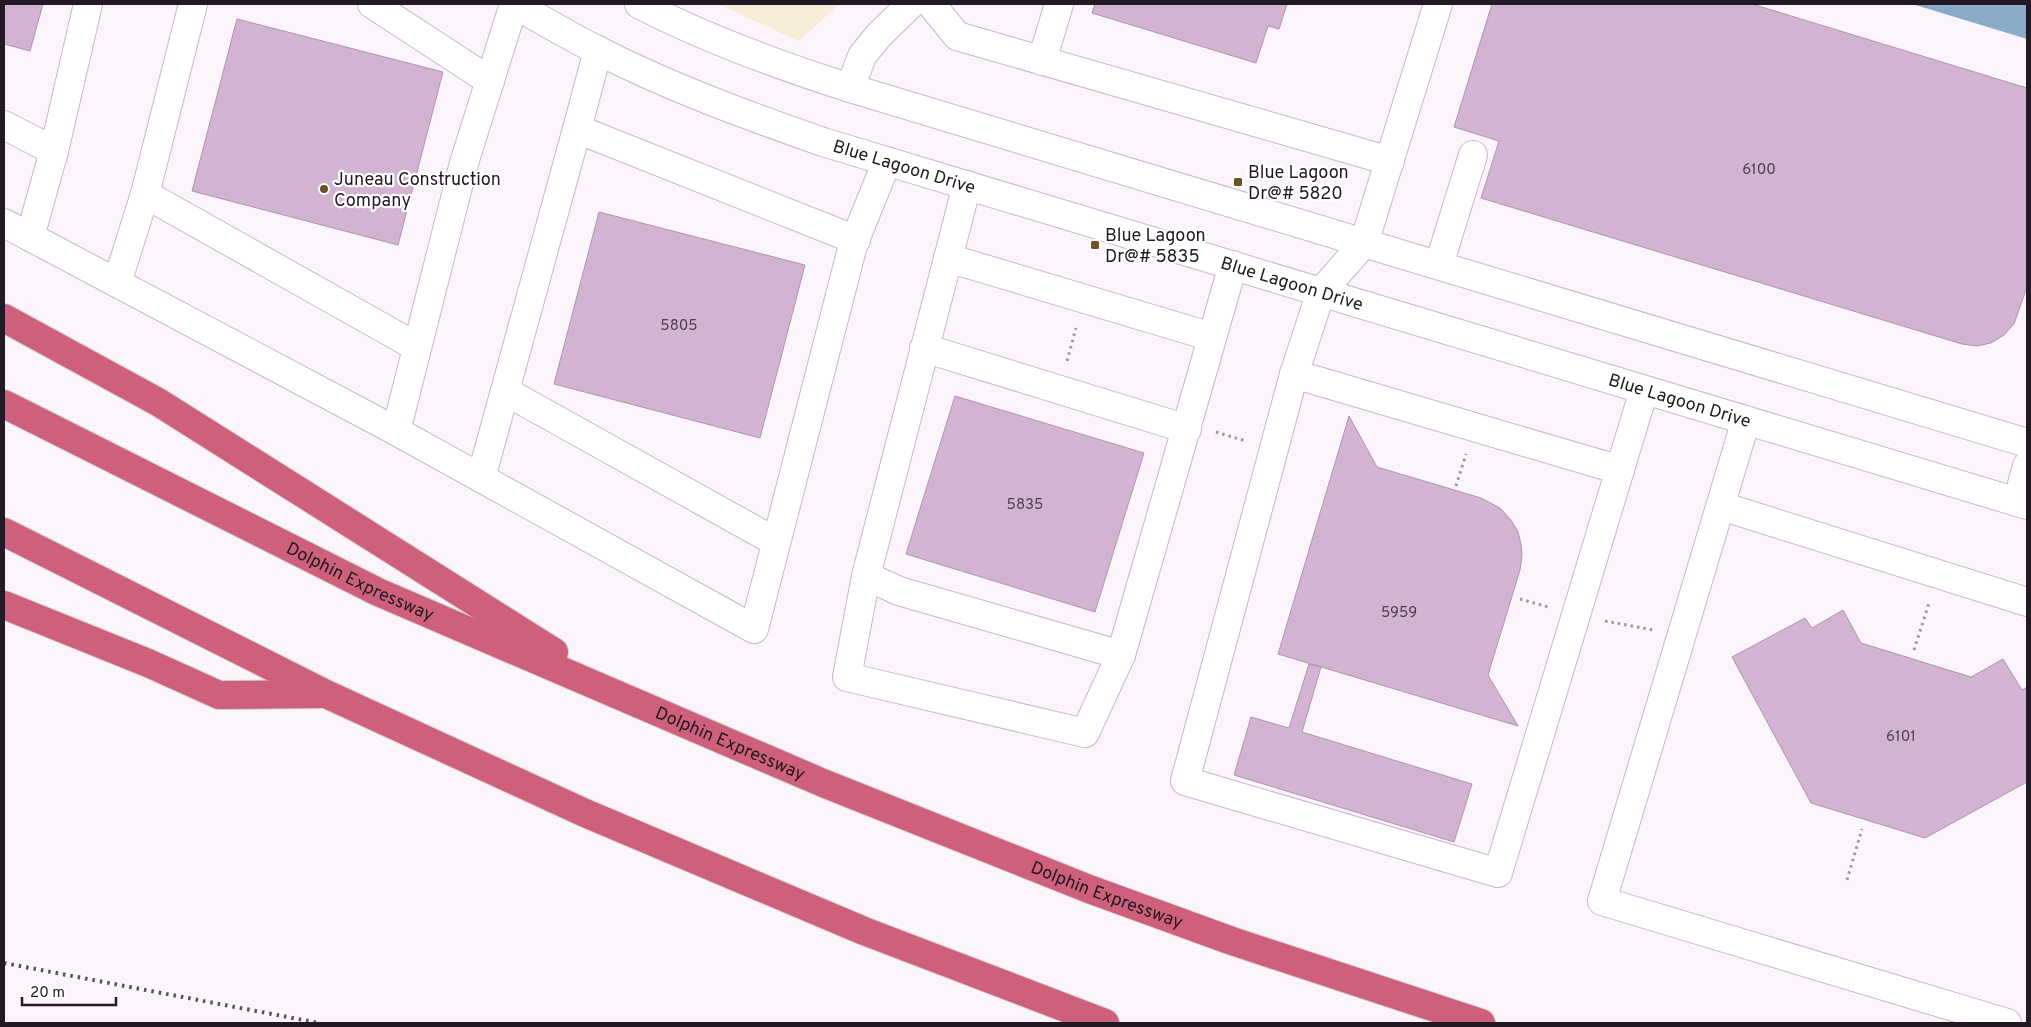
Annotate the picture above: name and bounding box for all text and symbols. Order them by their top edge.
street label: Blue Lagoon Drive [830,136,978,200]
house number: 6100 [1742,161,1776,180]
place label: Blue Lagoon Dr@# 5820 [1248,162,1349,206]
place label: Juneau Construction Company [334,169,501,213]
marker: Blue Lagoon Dr@# 5820 [1232,176,1244,188]
marker: Juneau Construction Company [318,183,330,195]
place label: Blue Lagoon Dr@# 5835 [1105,225,1206,269]
marker: Blue Lagoon Dr@# 5835 [1089,239,1101,251]
street label: Blue Lagoon Drive [1218,253,1366,317]
house number: 5805 [660,317,698,336]
street label: Blue Lagoon Drive [1605,369,1753,434]
house number: 5835 [1007,496,1043,515]
street label: Dolphin Expressway [282,538,437,628]
house number: 5959 [1381,604,1417,623]
street label: Dolphin Expressway [651,702,808,787]
house number: 6101 [1886,728,1916,747]
street label: Dolphin Expressway [1027,857,1186,935]
scale bar [22,974,116,1006]
text: 20 m [30,984,65,1003]

